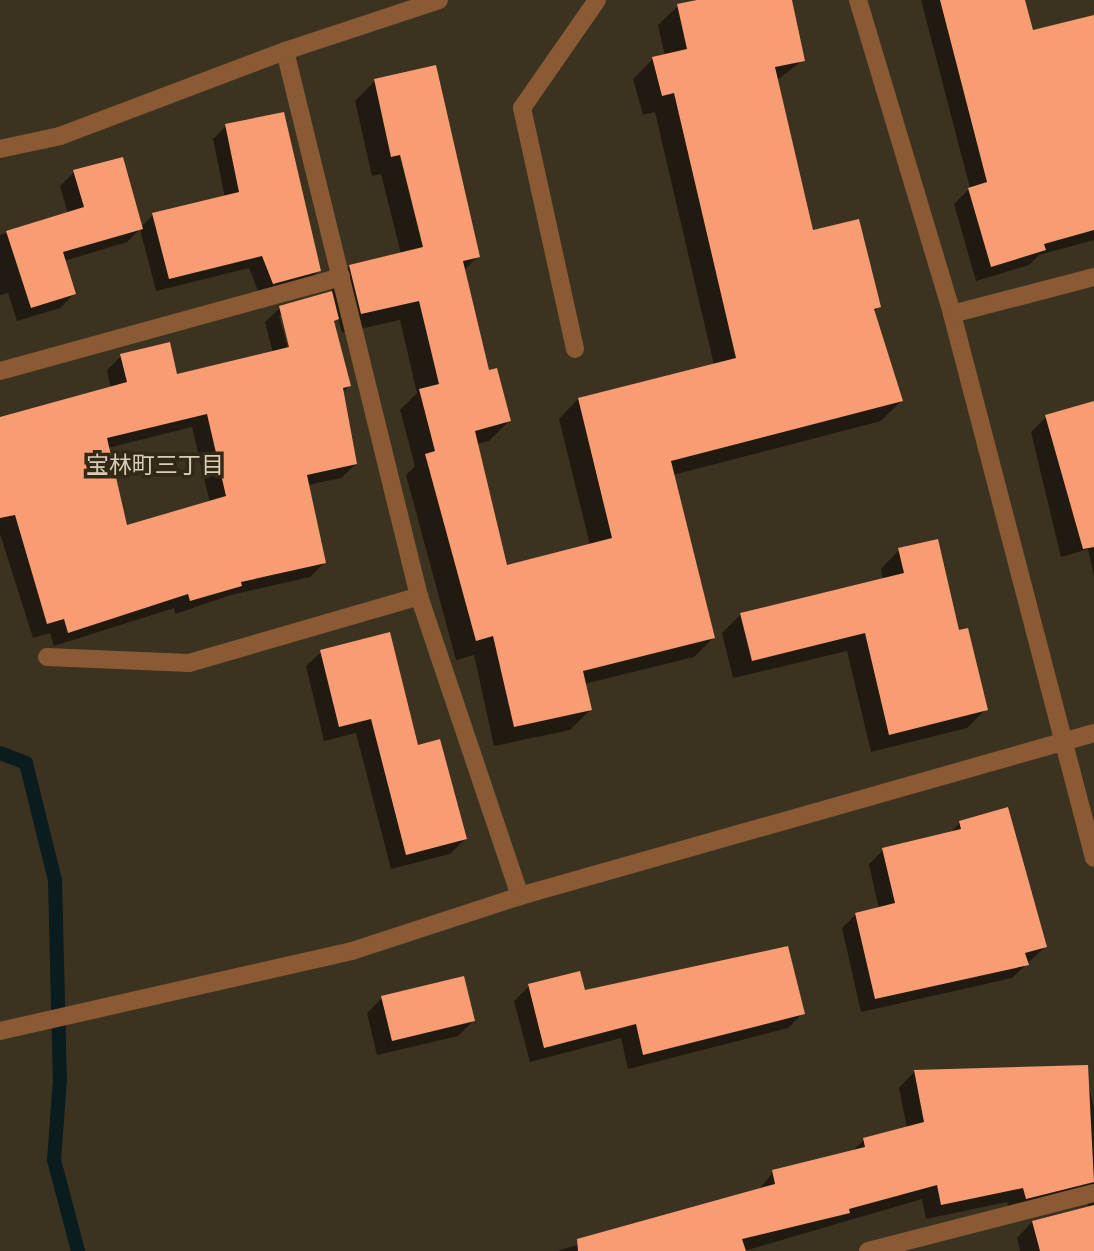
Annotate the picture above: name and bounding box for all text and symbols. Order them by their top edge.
district label: 宝林町三丁目 [86,452,224,480]

